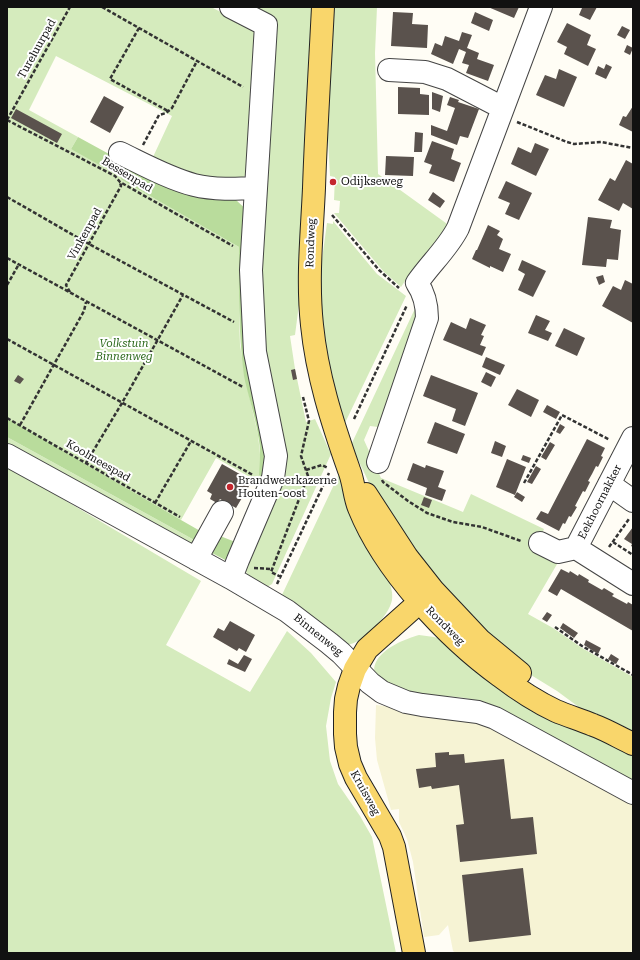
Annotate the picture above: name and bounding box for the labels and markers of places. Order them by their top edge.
place label: Odijkseweg [341,175,403,189]
marker: Odijkseweg [328,177,338,187]
place label: Brandweerkazerne Houten-oost [238,474,337,500]
marker: Brandweerkazerne Houten-oost [225,482,235,492]

